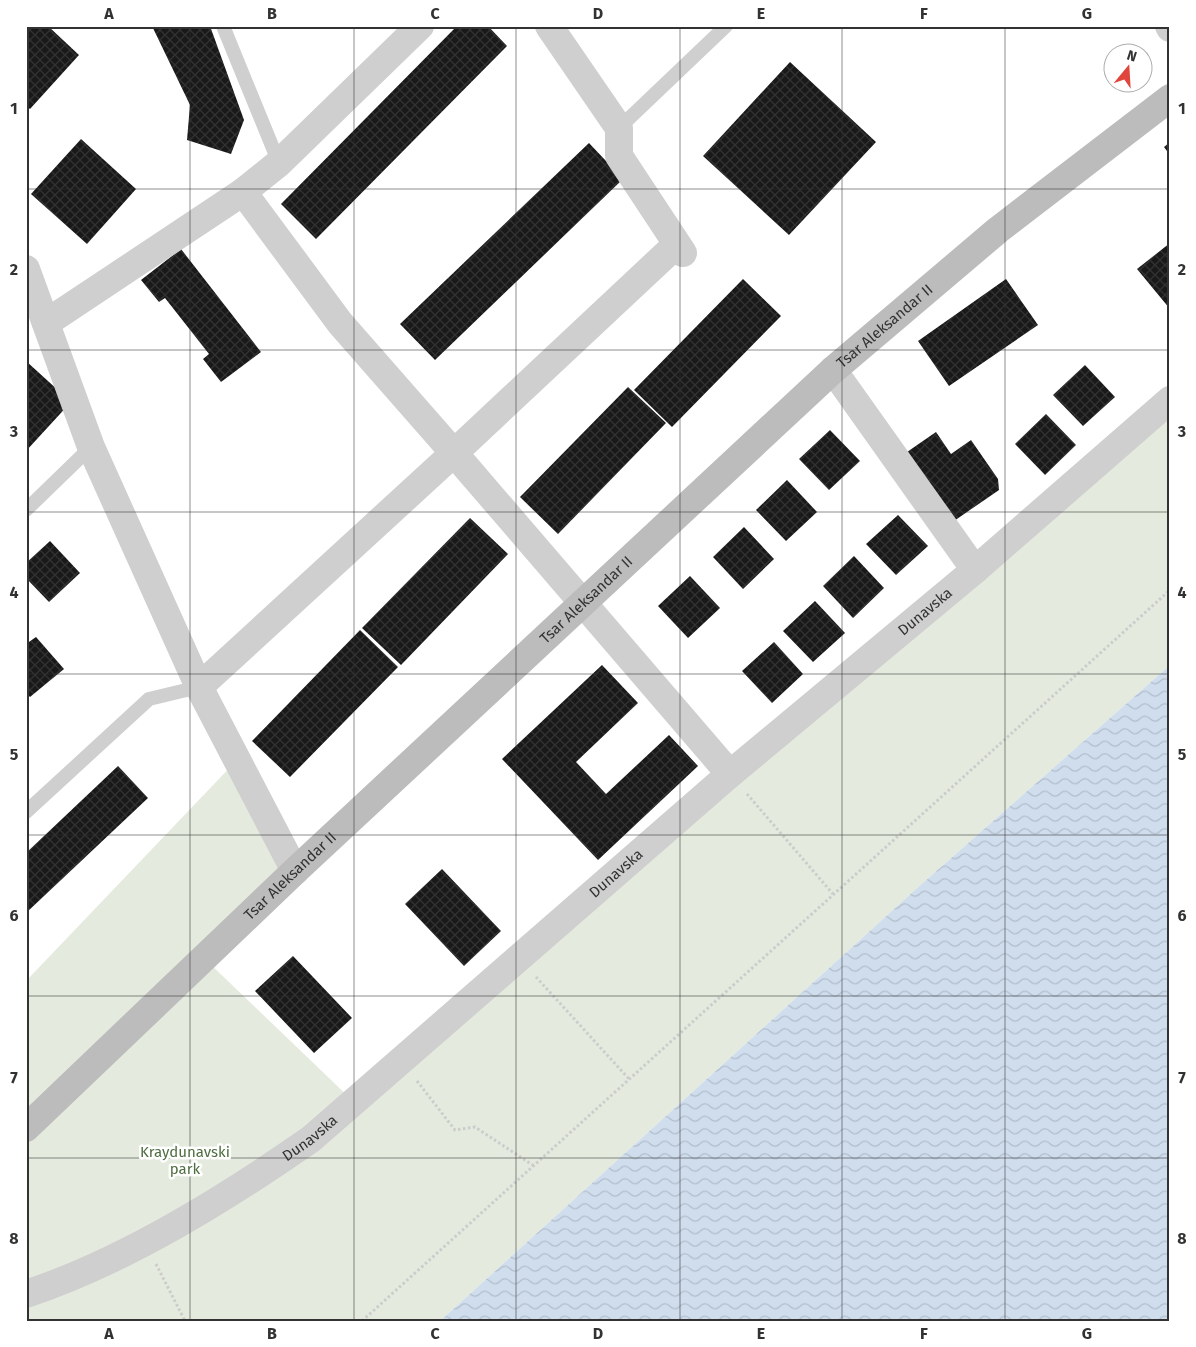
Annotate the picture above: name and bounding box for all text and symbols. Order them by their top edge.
text: A [103,4,114,23]
text: B [267,4,277,23]
text: C [430,4,440,23]
text: D [593,4,603,23]
text: E [757,4,765,23]
text: F [920,4,928,23]
text: G [1082,4,1092,23]
north arrow [1104,42,1154,92]
text: N [1125,47,1139,66]
text: 1 [10,99,18,118]
text: 1 [1178,99,1186,118]
text: 2 [10,260,18,279]
text: 2 [1178,260,1186,279]
street label: Tsar Aleksandar II [833,280,936,372]
text: 3 [9,422,18,441]
text: 3 [1177,422,1186,441]
street label: Tsar Aleksandar II [536,552,636,647]
text: 4 [9,583,19,602]
text: 4 [1177,583,1187,602]
street label: Dunavska [894,584,956,639]
text: 5 [10,745,19,764]
text: 5 [1178,745,1187,764]
street label: Tsar Aleksandar II [240,828,340,924]
street label: Dunavska [586,845,646,901]
text: 6 [9,906,19,925]
text: 6 [1177,906,1187,925]
text: 7 [10,1068,18,1087]
text: 7 [1178,1068,1186,1087]
street label: Dunavska [279,1111,341,1165]
park label: Kraydunavski park [140,1143,230,1178]
text: 8 [9,1229,19,1248]
text: 8 [1177,1229,1187,1248]
text: A [103,1324,114,1343]
text: B [267,1324,277,1343]
text: C [430,1324,440,1343]
text: D [593,1324,603,1343]
text: E [757,1324,765,1343]
text: F [920,1324,928,1343]
text: G [1082,1324,1092,1343]

